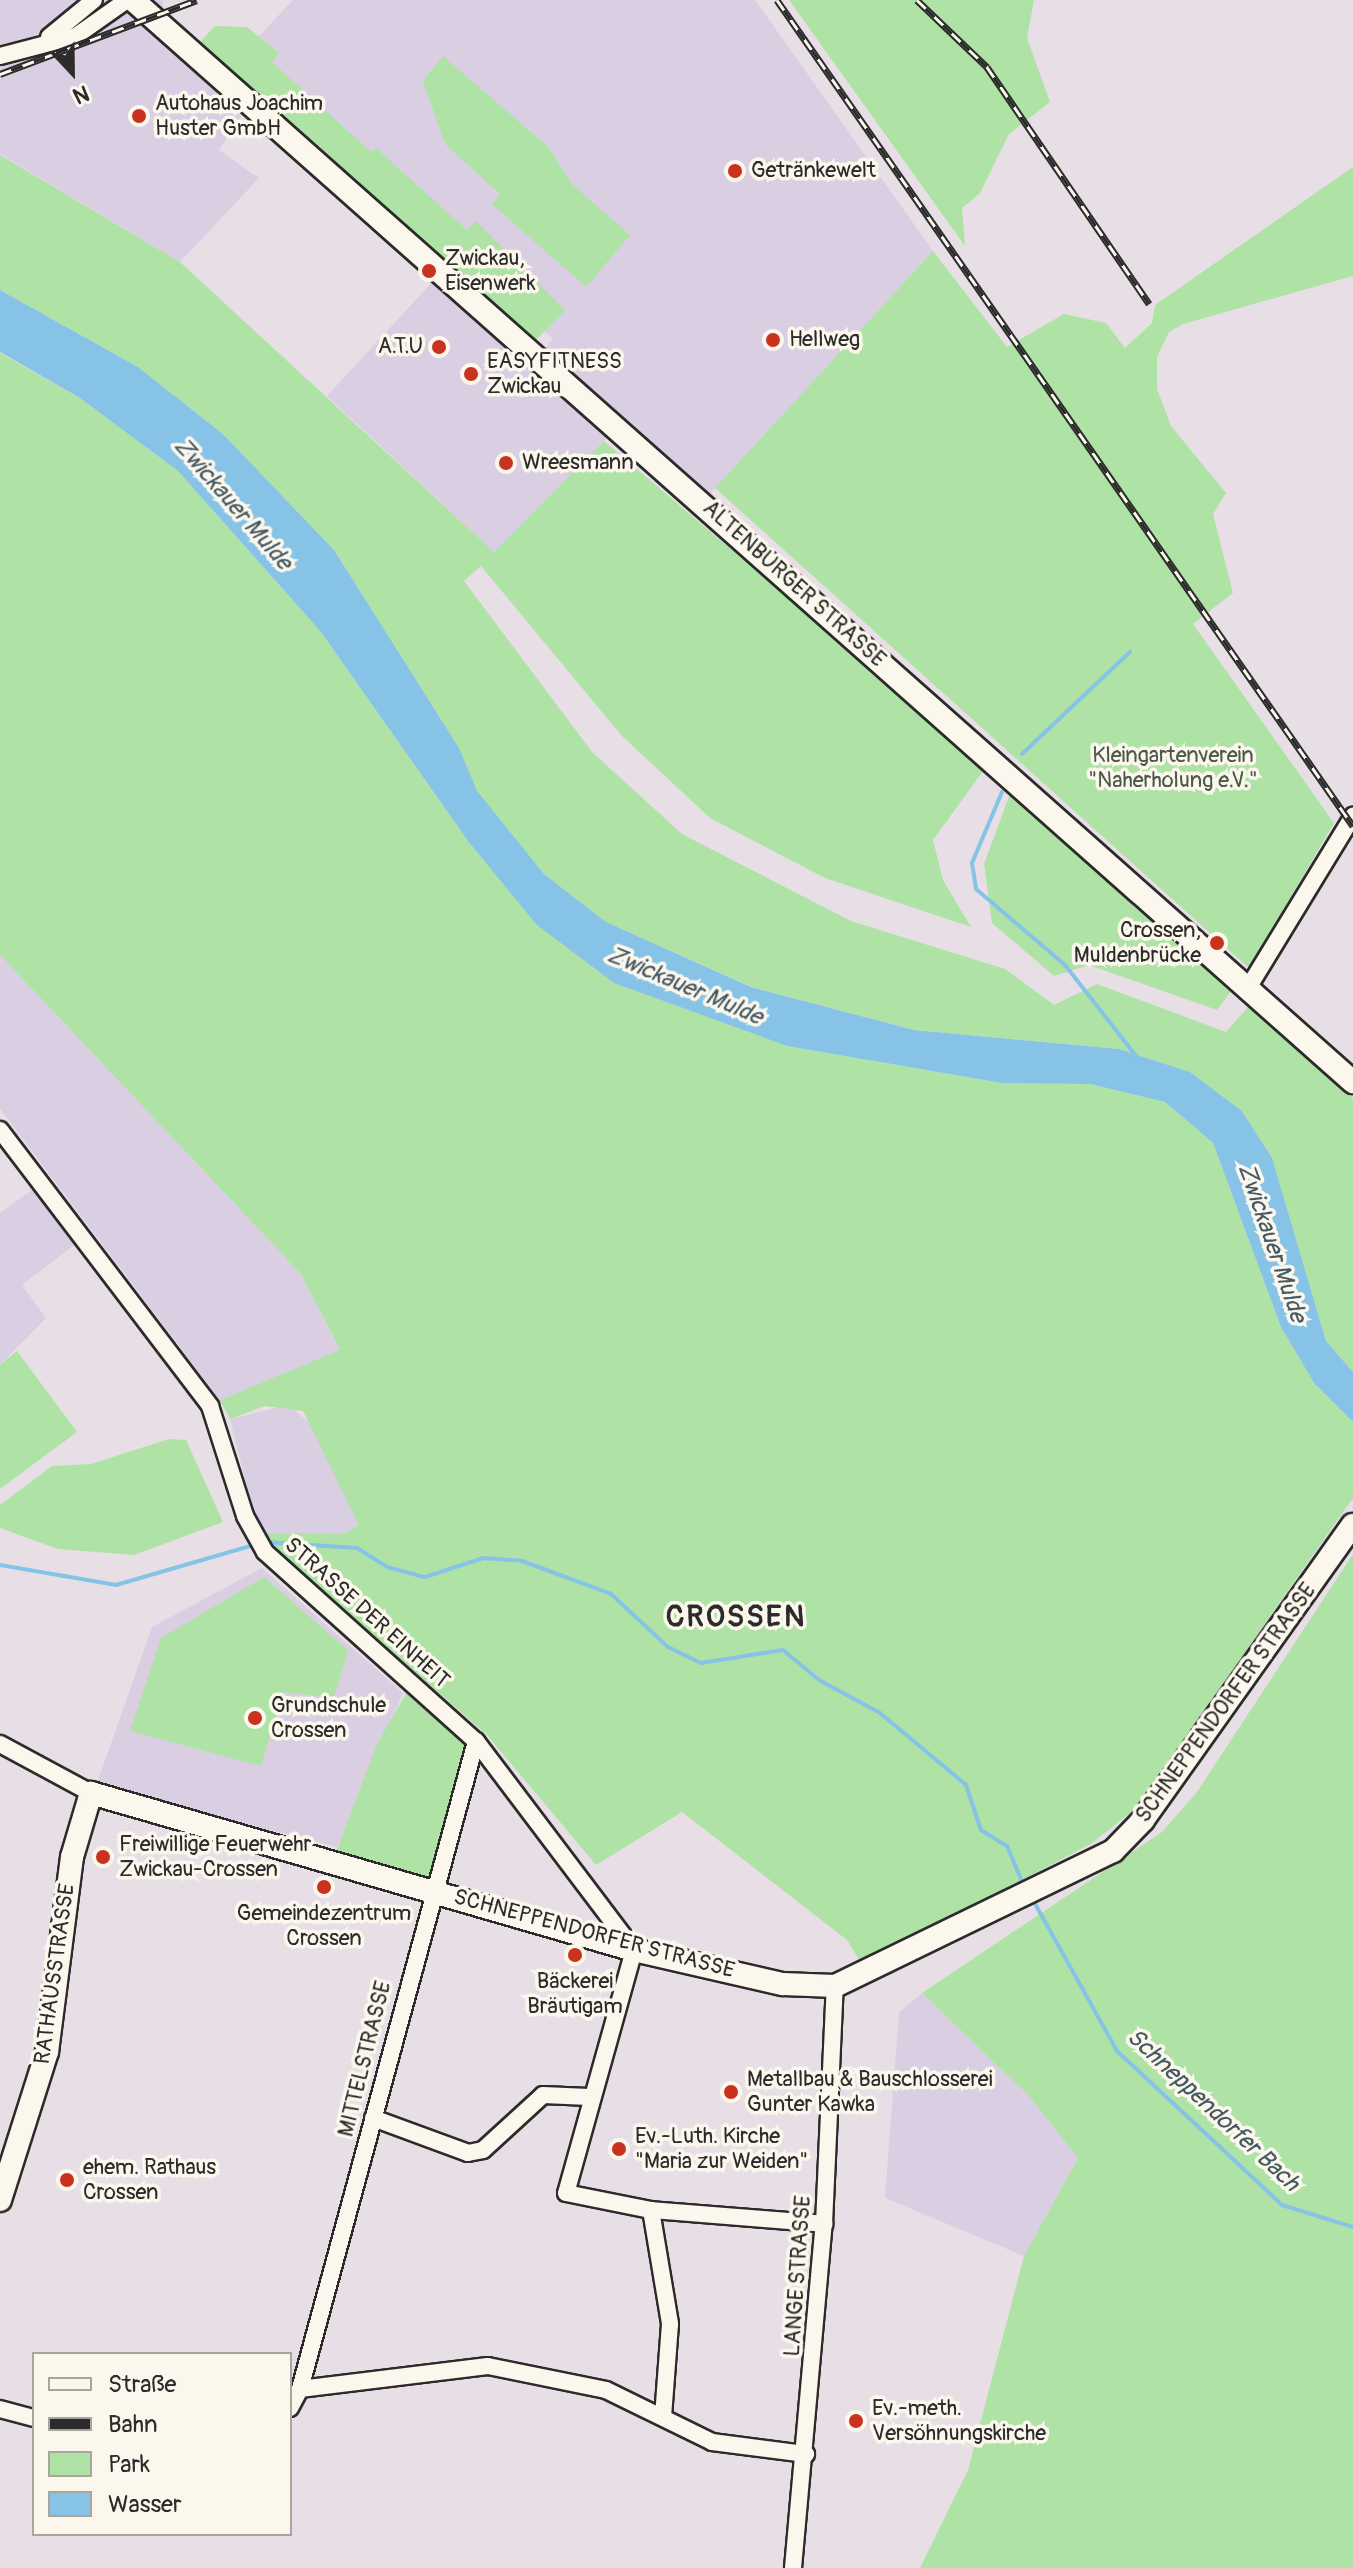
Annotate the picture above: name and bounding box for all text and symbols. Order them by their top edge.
north arrow [32,32,112,112]
text: N [69,78,93,110]
place label: Autohaus Joachim Huster GmbH [155,90,323,142]
marker: Autohaus Joachim Huster GmbH [130,107,148,125]
place label: Getränkewelt [751,158,876,184]
marker: Getränkewelt [726,162,744,180]
place label: Zwickau, Eisenwerk [445,245,536,296]
marker: Zwickau, Eisenwerk [420,262,438,280]
place label: Hellweg [789,327,860,353]
marker: Hellweg [764,331,782,349]
place label: A.T.U [378,334,423,360]
marker: A.T.U [430,338,448,356]
place label: EASYFITNESS Zwickau [487,348,622,400]
marker: EASYFITNESS Zwickau [462,365,480,383]
water label: Zwickauer Mulde [168,432,298,576]
place label: Wreesmann [522,450,634,476]
marker: Wreesmann [497,454,515,472]
street label: ALTENBURGER STRASSE [697,495,891,673]
park label: Kleingartenverein "Naherholung e.V." [1088,742,1258,794]
place label: Crossen, Muldenbrücke [1074,917,1201,968]
marker: Crossen, Muldenbrücke [1208,934,1226,952]
water label: Zwickauer Mulde [603,940,767,1032]
water label: Zwickauer Mulde [1231,1160,1313,1326]
street label: STRASSE DER EINHEIT [279,1532,455,1694]
street label: SCHNEPPENDORFER STRASSE [1130,1578,1322,1828]
district label: CROSSEN [666,1599,806,1635]
place label: Grundschule Crossen [271,1692,386,1744]
marker: Grundschule Crossen [246,1709,264,1727]
place label: Freiwillige Feuerwehr Zwickau-Crossen [119,1831,311,1882]
marker: Freiwillige Feuerwehr Zwickau-Crossen [94,1848,112,1866]
marker: Gemeindezentrum Crossen [315,1878,333,1896]
street label: RATHAUSSTRASSE [29,1882,81,2066]
street label: SCHNEPPENDORFER STRASSE [451,1884,737,1984]
place label: Gemeindezentrum Crossen [237,1900,411,1952]
marker: Bäckerei Bräutigam [566,1946,584,1964]
place label: Bäckerei Bräutigam [527,1968,623,2020]
street label: MITTELSTRASSE [333,1978,397,2140]
water label: Schneppendorfer Bach [1121,2023,1305,2197]
place label: Metallbau & Bauschlosserei Gunter Kawka [747,2066,993,2118]
marker: Metallbau & Bauschlosserei Gunter Kawka [722,2083,740,2101]
place label: Ev.-Luth. Kirche "Maria zur Weiden" [635,2123,808,2174]
marker: Ev.-Luth. Kirche "Maria zur Weiden" [610,2140,628,2158]
place label: ehem. Rathaus Crossen [83,2154,216,2206]
marker: ehem. Rathaus Crossen [58,2171,76,2189]
street label: LANGE STRASSE [779,2195,817,2357]
legend [32,2352,292,2536]
text: Straße [108,2370,176,2399]
place label: Ev.-meth. Versöhnungskirche [872,2395,1046,2446]
text: Bahn [108,2410,158,2439]
marker: Ev.-meth. Versöhnungskirche [847,2412,865,2430]
text: Park [108,2450,150,2479]
text: Wasser [108,2490,182,2519]

